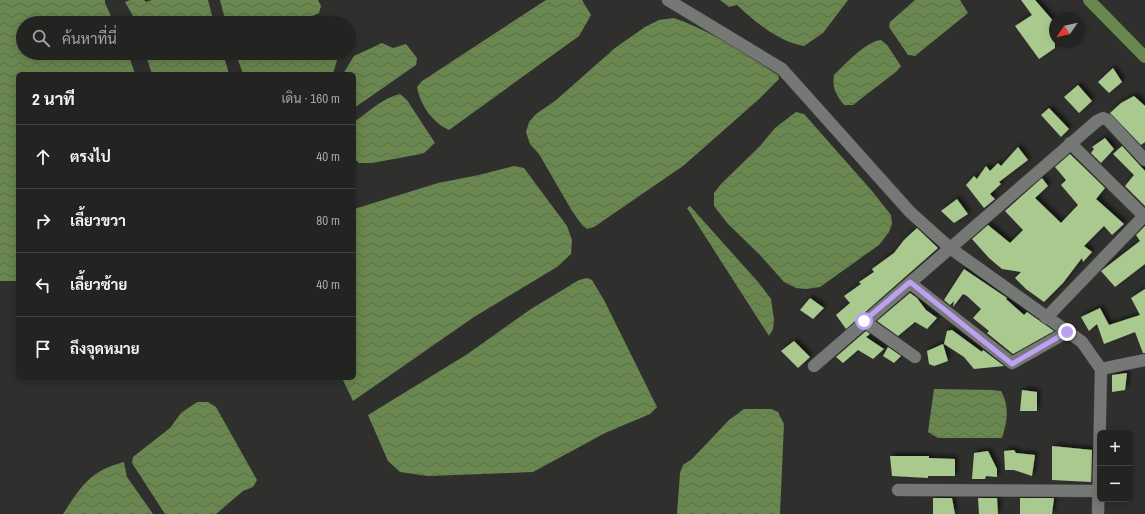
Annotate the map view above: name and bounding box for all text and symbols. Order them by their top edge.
north arrow [1049,12,1085,48]
search box [16,16,356,60]
icon: search [30,27,52,49]
text: ค้นหาที่นี่ [62,28,117,49]
text: 2 นาที [32,87,75,110]
text: เดิน · 160 m [281,90,340,107]
icon: ahead [32,146,54,168]
text: ตรงไป [70,146,111,167]
text: 40 m [316,148,340,165]
icon: right [32,210,54,232]
text: เลี้ยวขวา [70,210,126,231]
text: 80 m [316,212,340,229]
icon: left [32,274,54,296]
text: เลี้ยวซ้าย [70,274,127,295]
text: 40 m [316,276,340,293]
route start [855,312,873,330]
route end [1058,323,1076,341]
icon: arrive [32,338,54,360]
text: ถึงจุดหมาย [70,338,140,359]
map controls [1097,430,1133,502]
button: + [1097,430,1133,466]
button: − [1097,466,1133,502]

